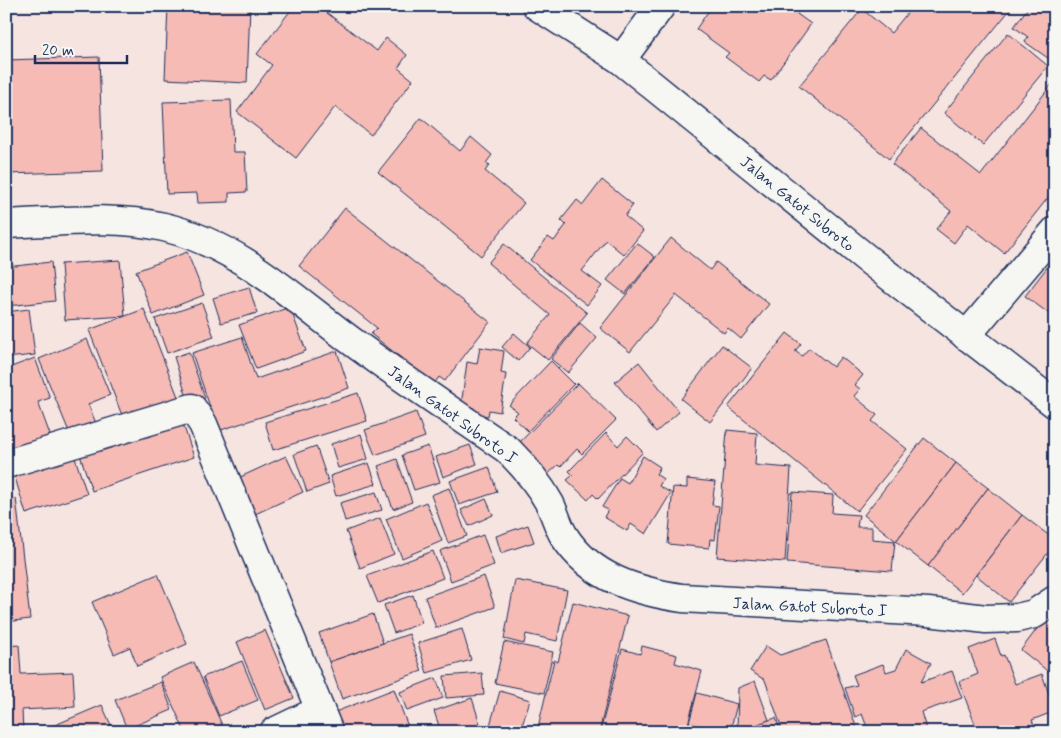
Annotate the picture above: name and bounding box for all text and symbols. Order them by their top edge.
scale bar [35,32,128,64]
text: 20 m [42,41,74,61]
street label: Jalan Gatot Subroto [736,152,859,257]
street label: Jalan Gatot Subroto I [383,361,521,469]
street label: Jalan Gatot Subroto I [732,593,888,622]

